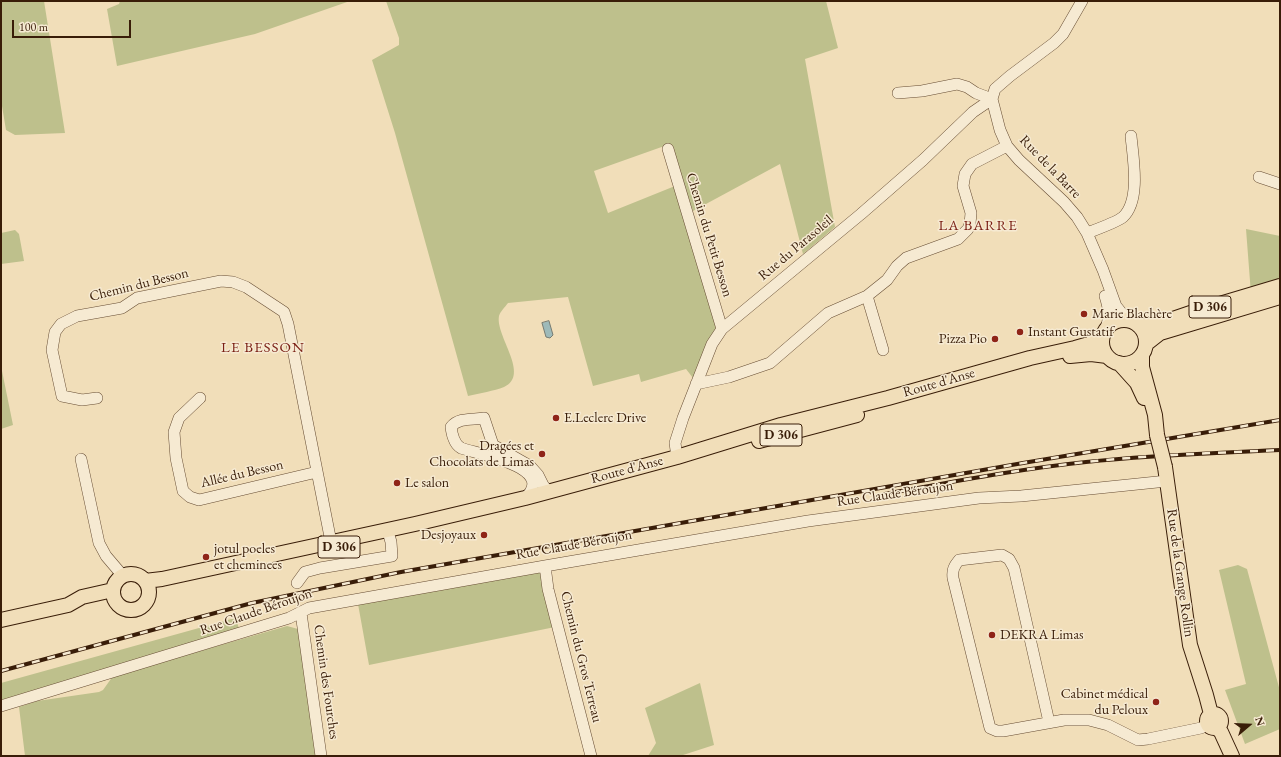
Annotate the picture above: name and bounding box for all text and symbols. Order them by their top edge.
scale bar [14,12,133,38]
text: 100 m [19,19,48,35]
street label: Rue de la Barre [1016,132,1084,202]
street label: Chemin du Petit Besson [682,171,736,299]
street label: Rue du Parasoleil [755,212,837,284]
district label: LA BARRE [938,217,1018,235]
street label: Chemin du Besson [88,265,190,305]
road number: D 306 [1189,296,1231,318]
place label: Marie Blachère [1092,306,1172,322]
marker: Marie Blachère [1079,309,1089,319]
place label: Instant Gustatif [1028,324,1114,340]
marker: Instant Gustatif [1015,327,1025,337]
place label: Pizza Pio [939,331,987,347]
marker: Pizza Pio [990,334,1000,344]
district label: LE BESSON [221,339,305,357]
street label: Route d'Anse [901,365,977,401]
place label: E.Leclerc Drive [564,410,646,426]
marker: E.Leclerc Drive [551,413,561,423]
road number: D 306 [760,424,802,446]
place label: Dragées et Chocolats de Limas [429,438,534,470]
marker: Dragées et Chocolats de Limas [537,449,547,459]
street label: Route d'Anse [589,452,665,488]
street label: Allée du Besson [199,456,285,492]
place label: Le salon [405,475,449,491]
marker: Le salon [392,478,402,488]
street label: Rue Claude Béroujon [836,478,954,510]
street label: Rue de la Grange Rollin [1163,508,1197,638]
place label: Desjoyaux [421,527,476,543]
street label: Rue Claude Béroujon [515,527,633,563]
marker: Desjoyaux [479,530,489,540]
road number: D 306 [318,536,360,558]
place label: jotul poeles et cheminees [214,541,282,574]
marker: jotul poeles et cheminees [201,552,211,562]
street label: Rue Claude Béroujon [198,585,314,639]
street label: Chemin du Gros Terreau [557,590,605,724]
street label: Chemin des Fourches [310,624,342,740]
place label: DEKRA Limas [1000,627,1084,643]
marker: DEKRA Limas [987,630,997,640]
place label: Cabinet médical du Peloux [1061,686,1148,718]
marker: Cabinet médical du Peloux [1151,697,1161,707]
north arrow [1229,705,1269,745]
text: N [1252,715,1268,728]

